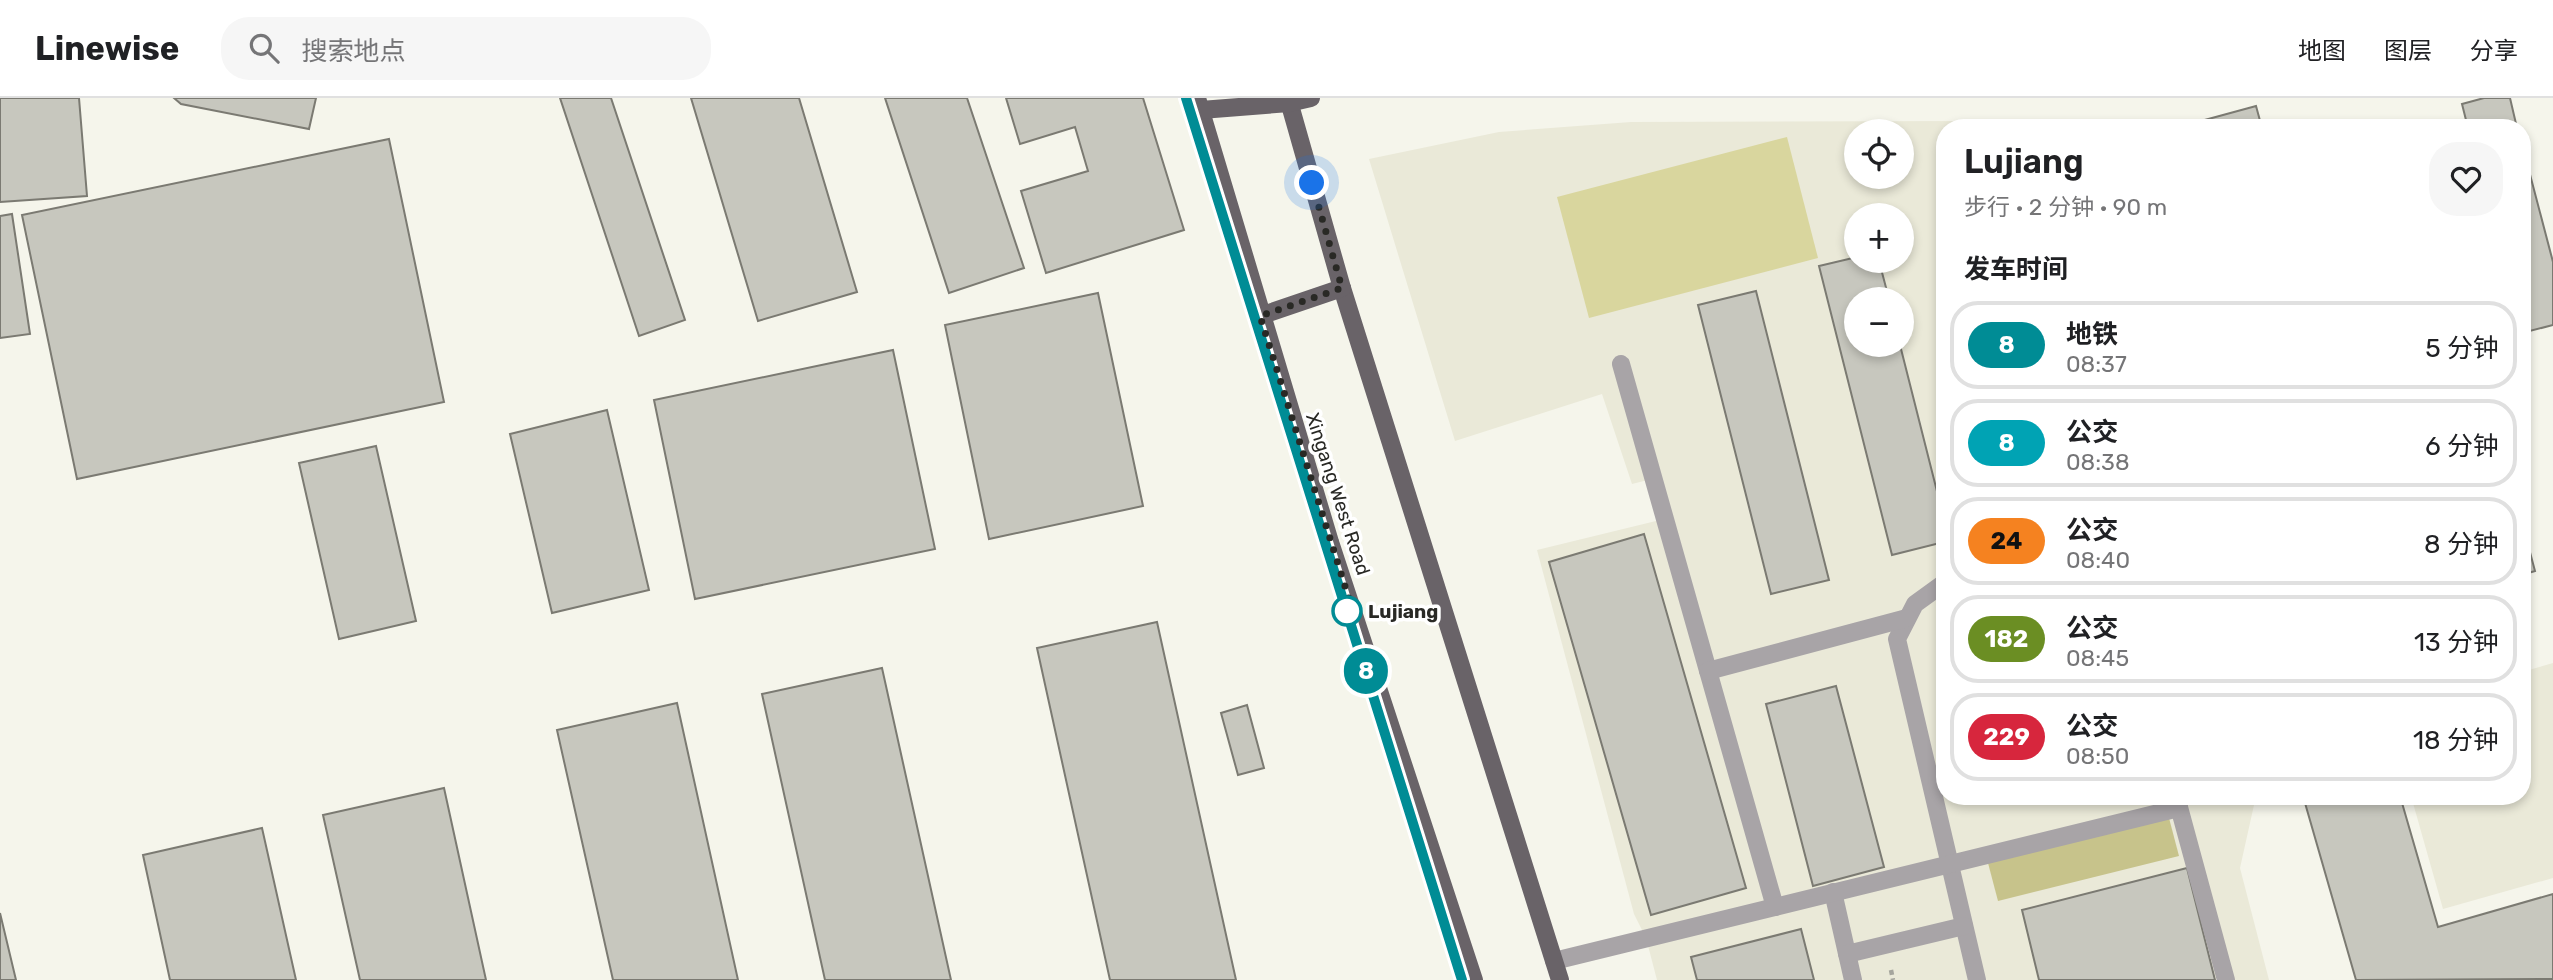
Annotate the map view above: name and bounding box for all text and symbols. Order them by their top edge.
search box [221,17,711,80]
text: Linewise [35,29,179,68]
icon: search [245,29,283,67]
text: 搜索地点 [301,36,405,67]
text: 地图 [2298,37,2346,65]
text: 图层 [2384,37,2432,65]
text: 分享 [2470,37,2518,65]
map controls [1844,119,1914,357]
button: locate [1844,119,1914,189]
text: Lujiang [1964,142,2084,181]
button: heart [2429,142,2503,216]
your location [1294,165,1329,200]
text: 步行 · 2 分钟 · 90 m [1964,193,2167,221]
button: + [1844,203,1914,273]
text: 发车时间 [1964,254,2068,285]
button: − [1844,287,1914,357]
text: 地铁 [2066,319,2118,350]
text: 8 [1998,331,2015,359]
text: 5 分钟 [2425,333,2499,364]
text: 08:37 [2066,350,2127,378]
street label: Xingang West Road [1301,410,1375,578]
text: 公交 [2066,417,2118,448]
text: 8 [1998,429,2015,457]
text: 6 分钟 [2425,431,2499,462]
text: 08:38 [2066,448,2130,476]
text: 公交 [2066,515,2118,546]
text: 24 [1991,527,2022,555]
text: 8 分钟 [2424,529,2499,560]
text: 08:40 [2066,546,2130,574]
marker: Lujiang [1332,596,1362,626]
place label: Lujiang [1368,600,1438,623]
text: 公交 [2066,613,2118,644]
text: 182 [1985,625,2028,653]
text: 13 分钟 [2414,627,2499,658]
text: 08:45 [2066,644,2129,672]
line badge: 8 [1343,648,1389,694]
text: 8 [1358,657,1374,685]
text: 公交 [2066,711,2118,742]
text: 229 [1983,723,2030,751]
text: 18 分钟 [2413,725,2499,756]
text: 08:50 [2066,742,2129,770]

